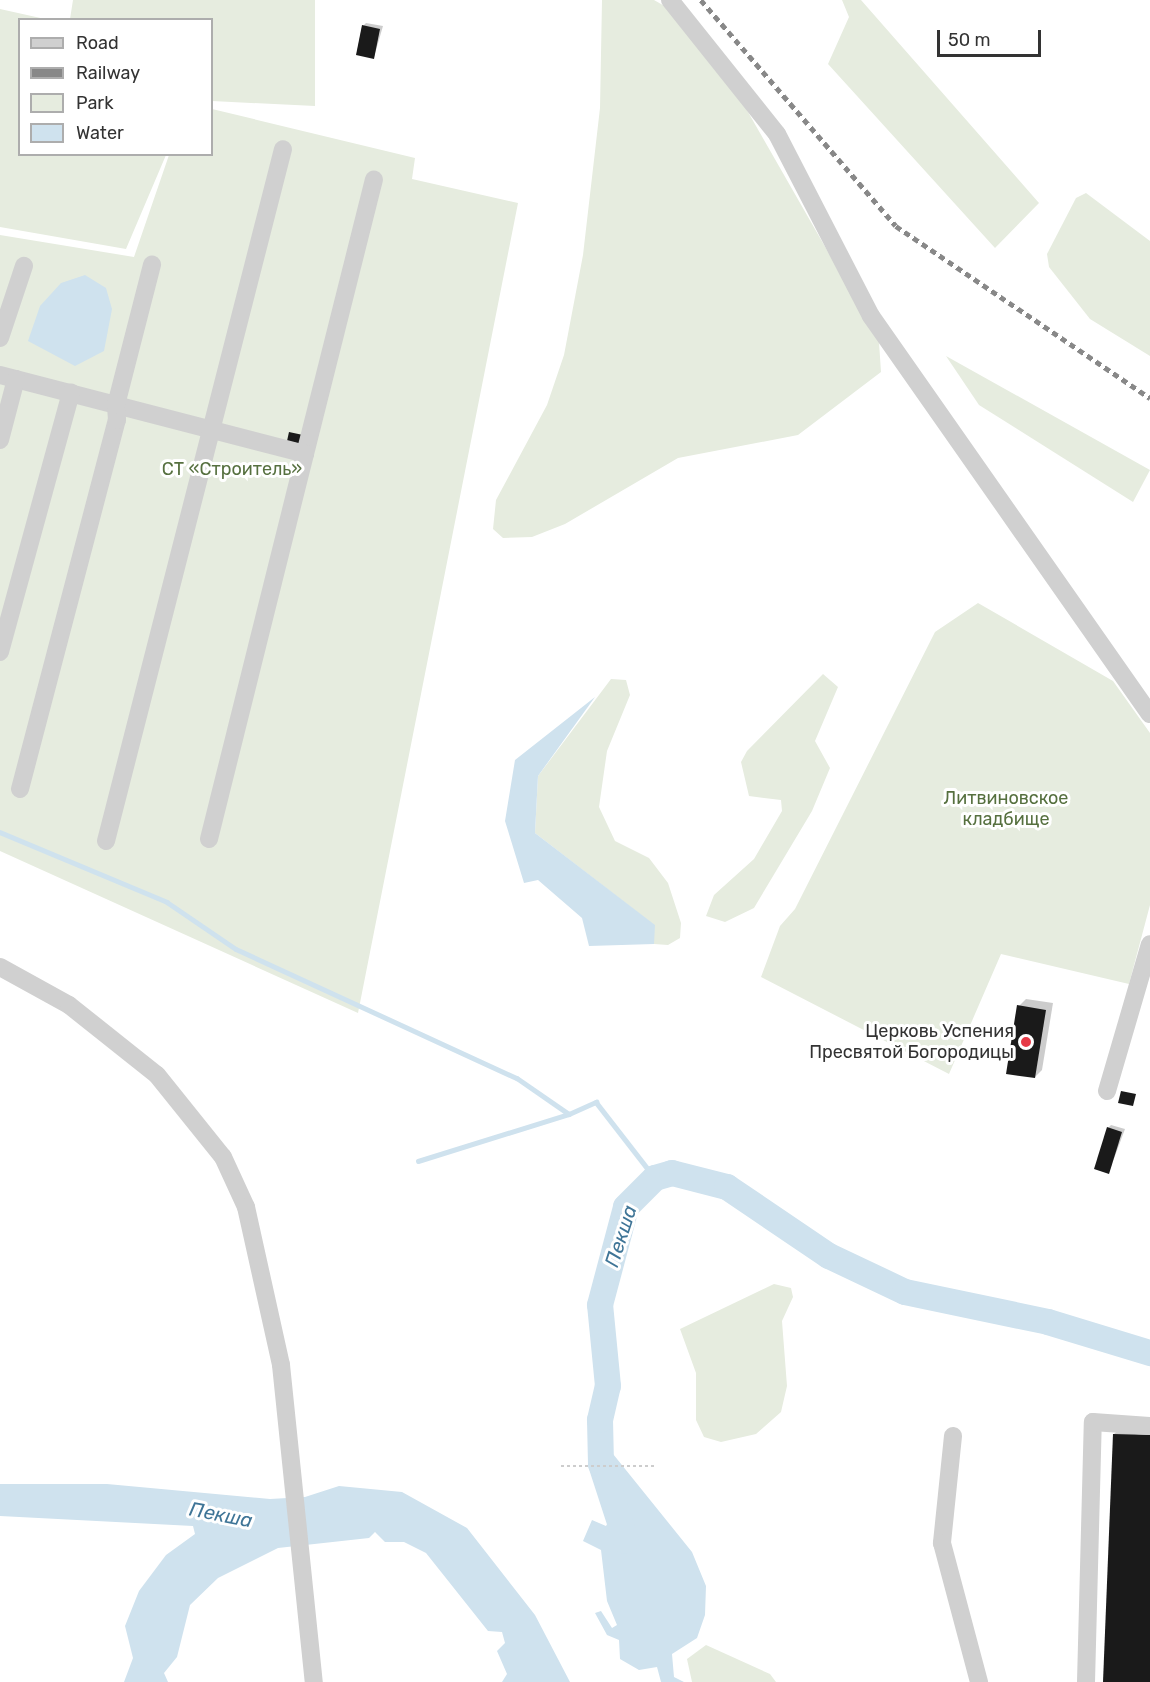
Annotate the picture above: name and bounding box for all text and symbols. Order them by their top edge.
legend [18,18,213,156]
scale bar [940,18,1044,56]
text: 50 m [948,29,991,51]
text: Road [76,32,119,54]
text: Railway [76,62,140,84]
text: Park [76,92,113,114]
text: Water [76,122,124,144]
park label: СТ «Строитель» [162,458,302,480]
park label: Литвиновское кладбище [944,788,1068,830]
place label: Церковь Успения Пресвятой Богородицы [809,1021,1014,1064]
marker: Церковь Успения Пресвятой Богородицы [1019,1035,1033,1049]
water label: Пекша [600,1202,642,1270]
water label: Пекша [188,1497,254,1533]

